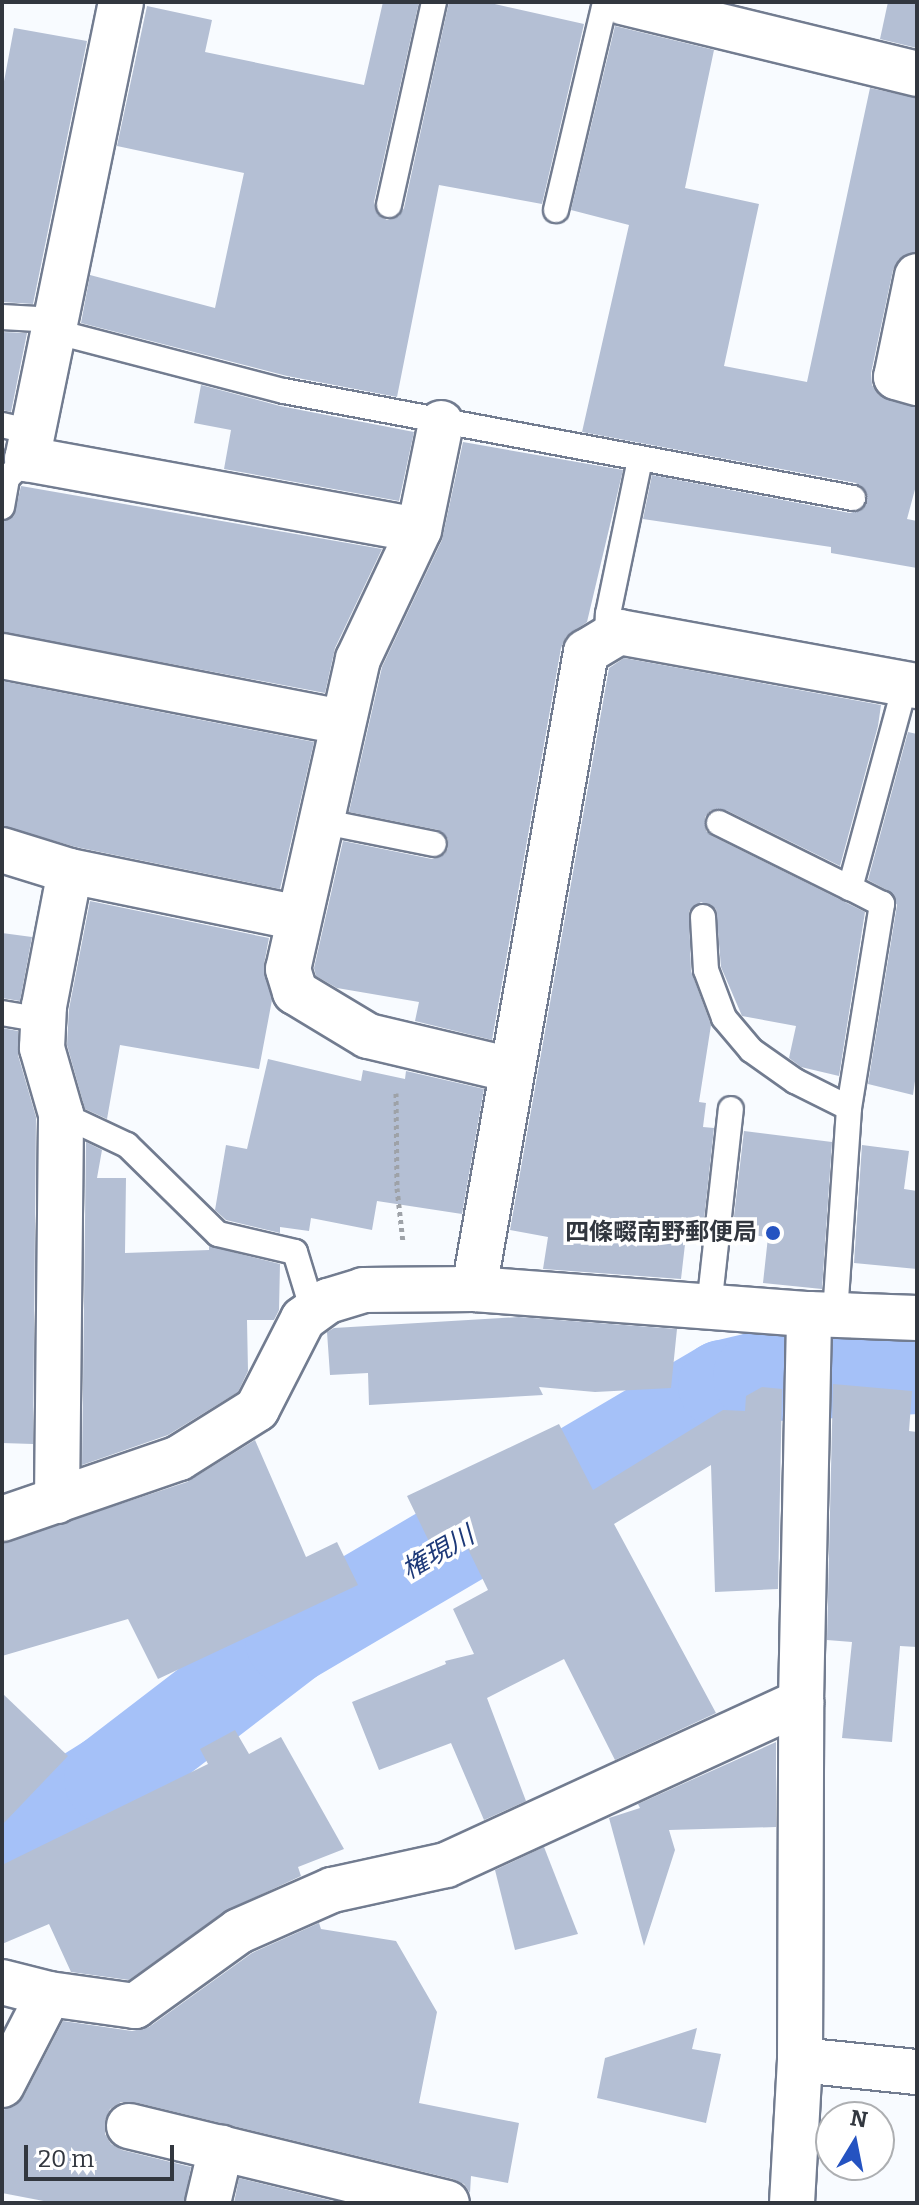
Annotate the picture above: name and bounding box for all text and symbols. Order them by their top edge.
place label: 四條畷南野郵便局 [565,1219,757,1247]
marker: 四條畷南野郵便局 [764,1224,782,1242]
water label: 権現川 [396,1520,480,1586]
north arrow [815,2101,895,2181]
text: N [848,2104,870,2134]
scale bar [28,2129,178,2179]
text: 20 m [38,2145,94,2173]

